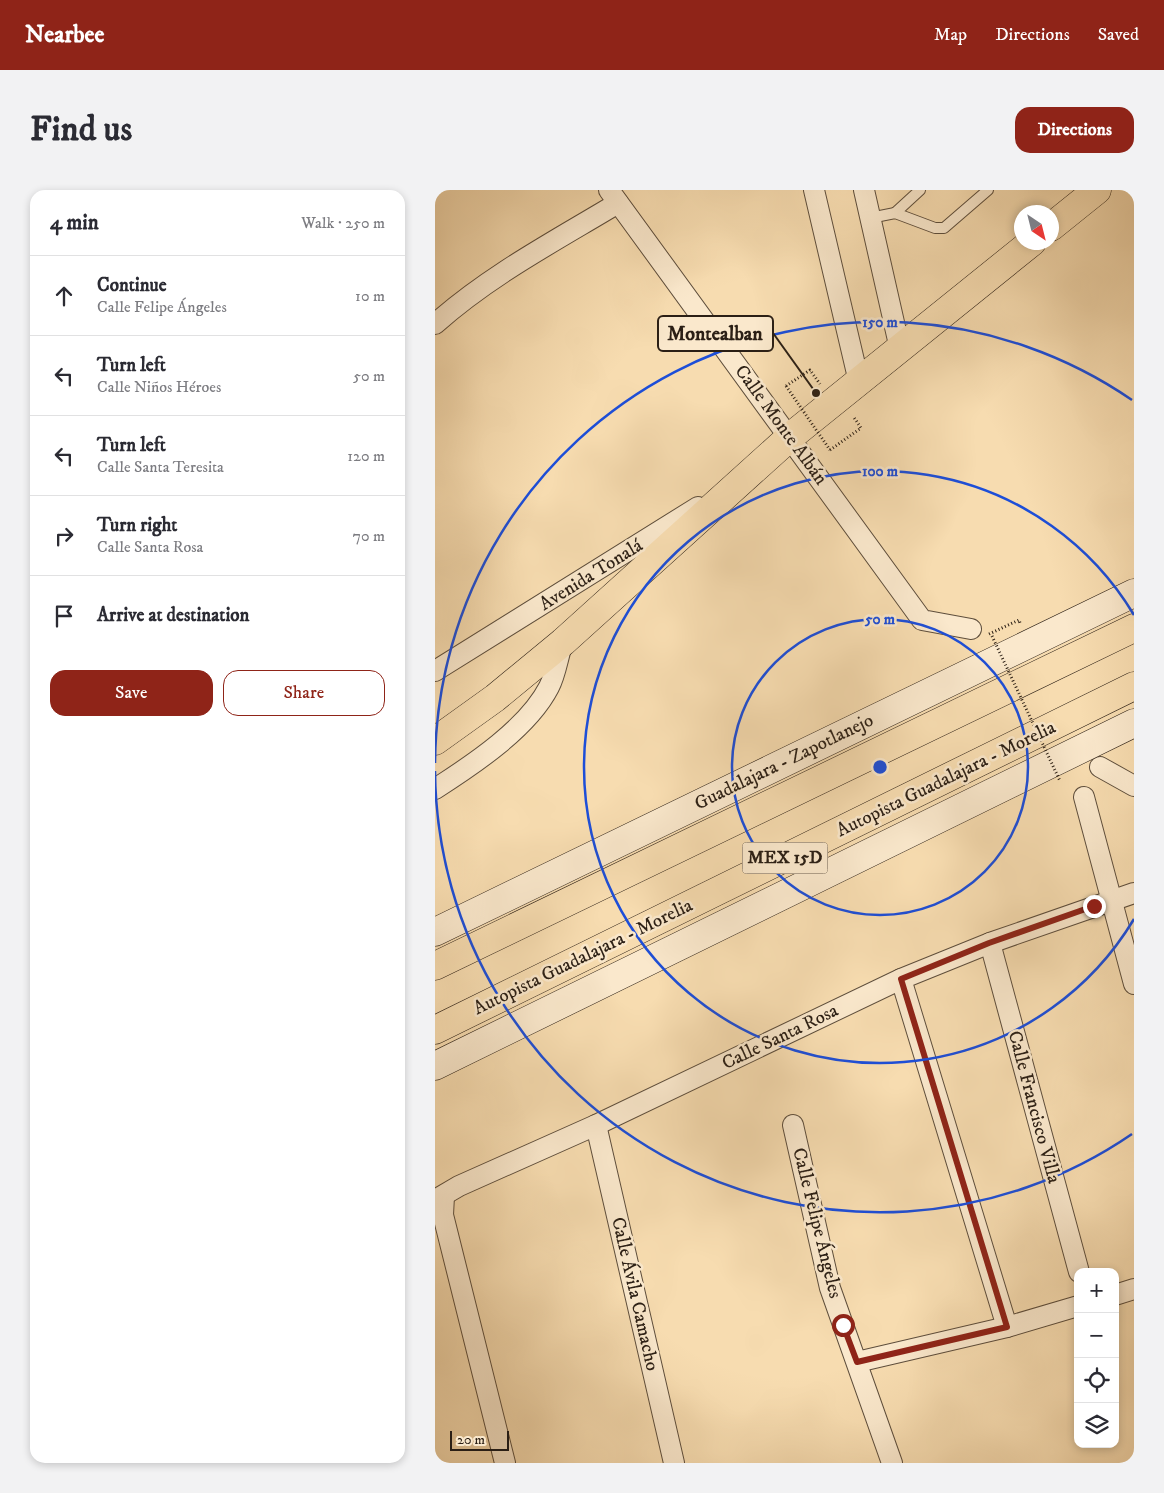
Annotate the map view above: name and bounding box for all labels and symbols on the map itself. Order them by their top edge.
north arrow [1014,205,1059,250]
text: 150 m [862,313,898,332]
callout: Montealban [658,316,773,351]
text: Montealban [667,322,763,347]
street label: Calle Monte Albán [730,360,832,490]
text: 100 m [862,462,899,481]
street label: Avenida Tonalá [535,534,647,616]
text: 50 m [864,610,896,629]
street label: Guadalajara - Zapotlanejo [691,709,877,815]
street label: Autopista Guadalajara - Morelia [833,716,1059,842]
centre of rings [871,758,889,776]
road number: MEX 15D [743,842,827,874]
street label: Autopista Guadalajara - Morelia [470,894,696,1020]
route end [1083,895,1106,918]
street label: Calle Santa Rosa [718,999,842,1075]
street label: Calle Francisco Villa [1003,1028,1065,1186]
street label: Calle Felipe Ángeles [787,1145,849,1301]
street label: Calle Ávila Camacho [606,1214,666,1373]
route start [832,1314,855,1337]
scale bar [450,1428,509,1451]

